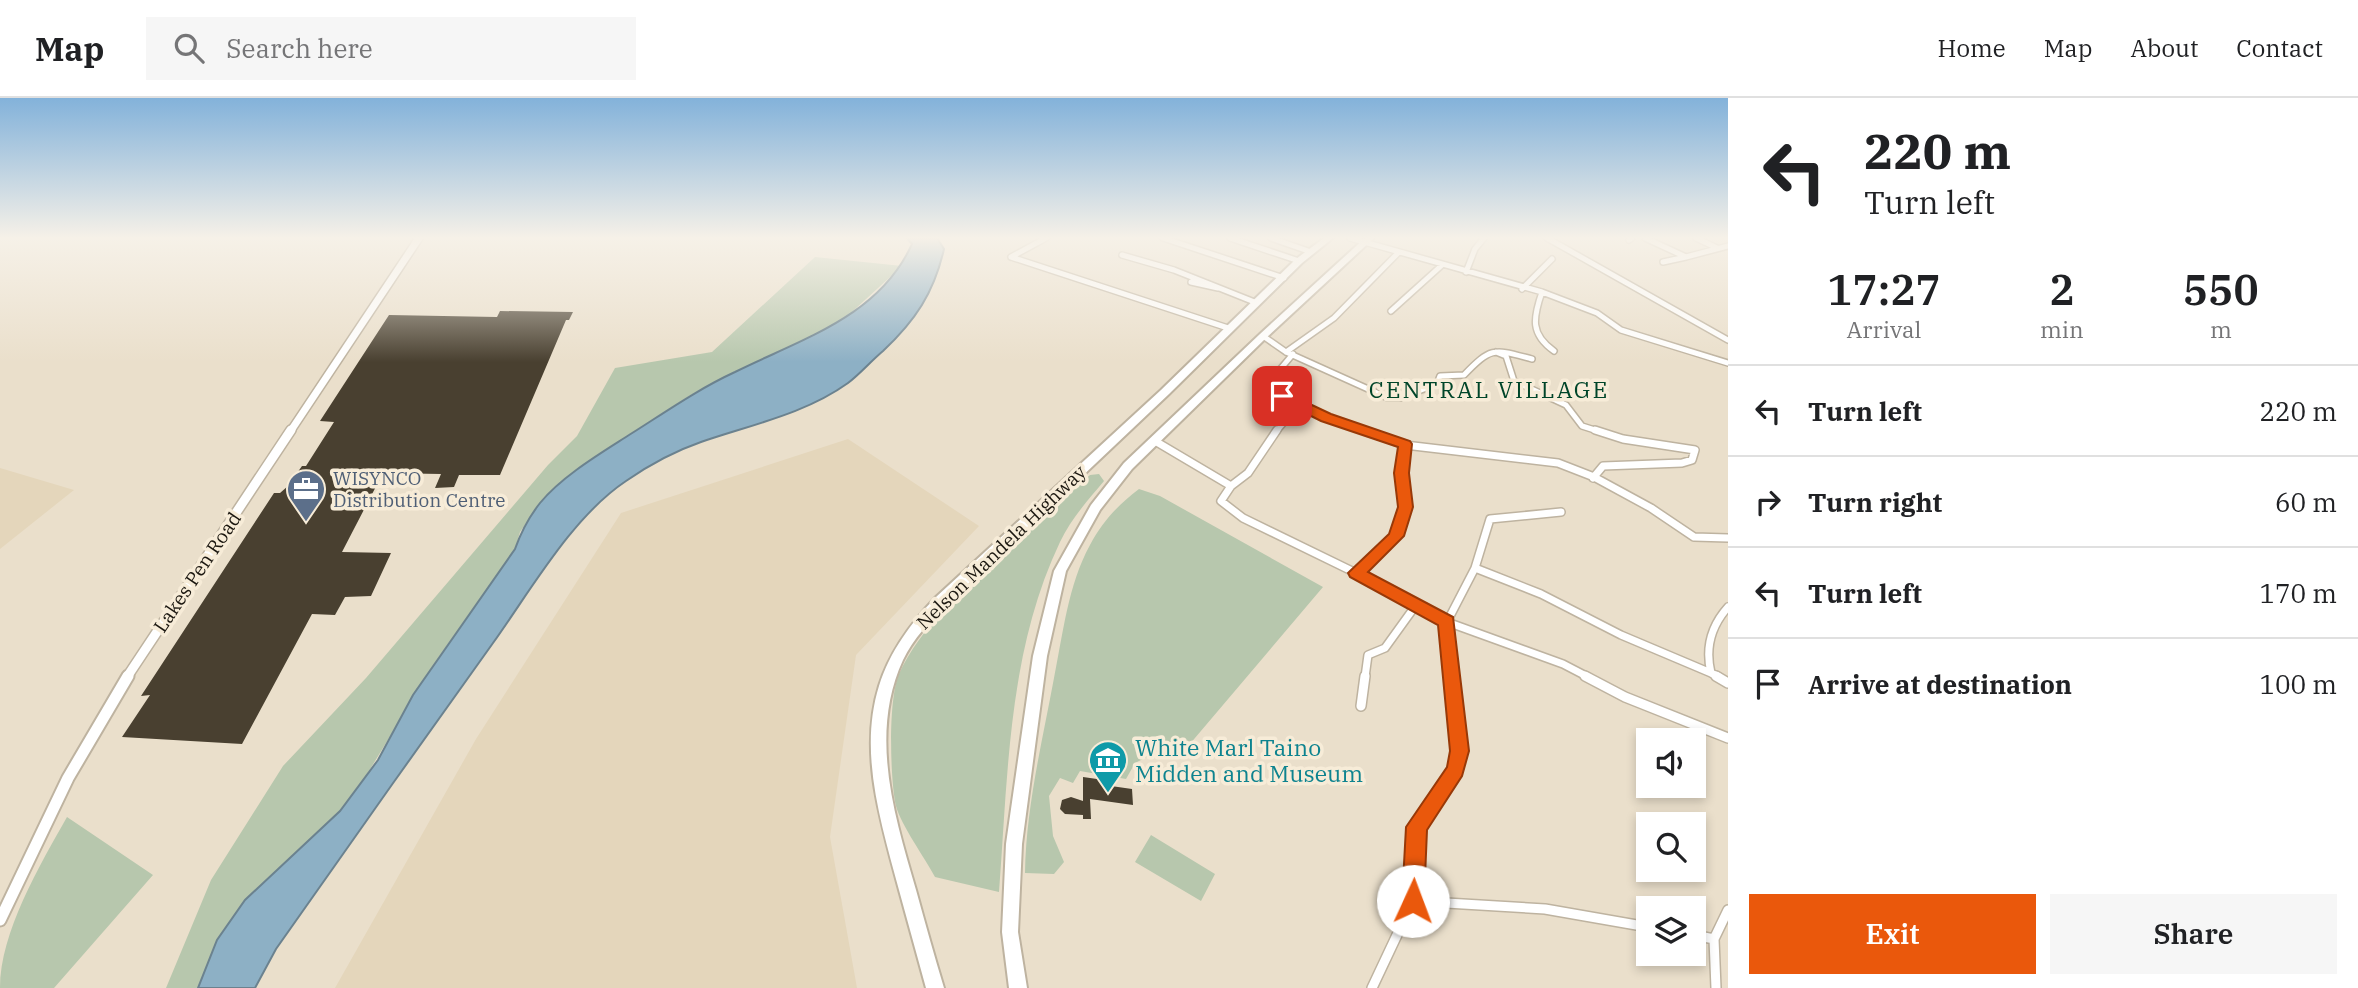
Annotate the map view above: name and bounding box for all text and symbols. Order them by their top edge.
search box [146,17,636,80]
text: Map [35,27,104,70]
icon: search [170,29,208,67]
text: Search here [226,31,373,65]
text: Home [1938,32,2006,64]
text: Map [2044,32,2092,64]
text: About [2130,32,2198,64]
text: Contact [2236,32,2323,64]
text: 220 m [1864,119,2011,182]
icon: left [1749,126,1840,217]
text: Turn left [1864,181,1995,223]
text: 17:27 [1827,262,1941,317]
text: 2 [2049,262,2074,317]
text: 550 [2183,262,2259,317]
text: Arrival [1847,314,1921,344]
text: min [2040,314,2084,344]
text: m [2210,314,2232,344]
pin [1252,366,1312,426]
district label: CENTRAL VILLAGE [1369,374,1609,404]
icon: arrive [1263,377,1301,415]
icon: left [1749,392,1787,430]
text: Turn left [1808,394,1922,428]
text: 220 m [2259,394,2337,428]
street label: Nelson Mandela Highway [911,459,1091,634]
place label: WISYNCO Distribution Centre [333,466,506,512]
office icon: WISYNCO Distribution Centre [285,468,327,523]
icon: right [1749,483,1787,521]
text: Turn right [1808,485,1942,519]
text: 60 m [2275,485,2337,519]
street label: Lakes Pen Road [148,507,246,637]
icon: left [1749,574,1787,612]
text: Turn left [1808,576,1922,610]
text: 170 m [2259,576,2337,610]
icon: arrive [1749,665,1787,703]
text: Arrive at destination [1808,667,2072,701]
text: 100 m [2259,667,2337,701]
map controls [1636,728,1706,966]
button: sound [1636,728,1706,798]
place label: White Marl Taino Midden and Museum [1135,732,1363,788]
museum icon: White Marl Taino Midden and Museum [1087,739,1129,794]
button: search [1636,812,1706,882]
position arrow [1376,864,1450,938]
button: Exit [1749,894,2036,974]
button: Share [2050,894,2337,974]
button: layers [1636,896,1706,966]

